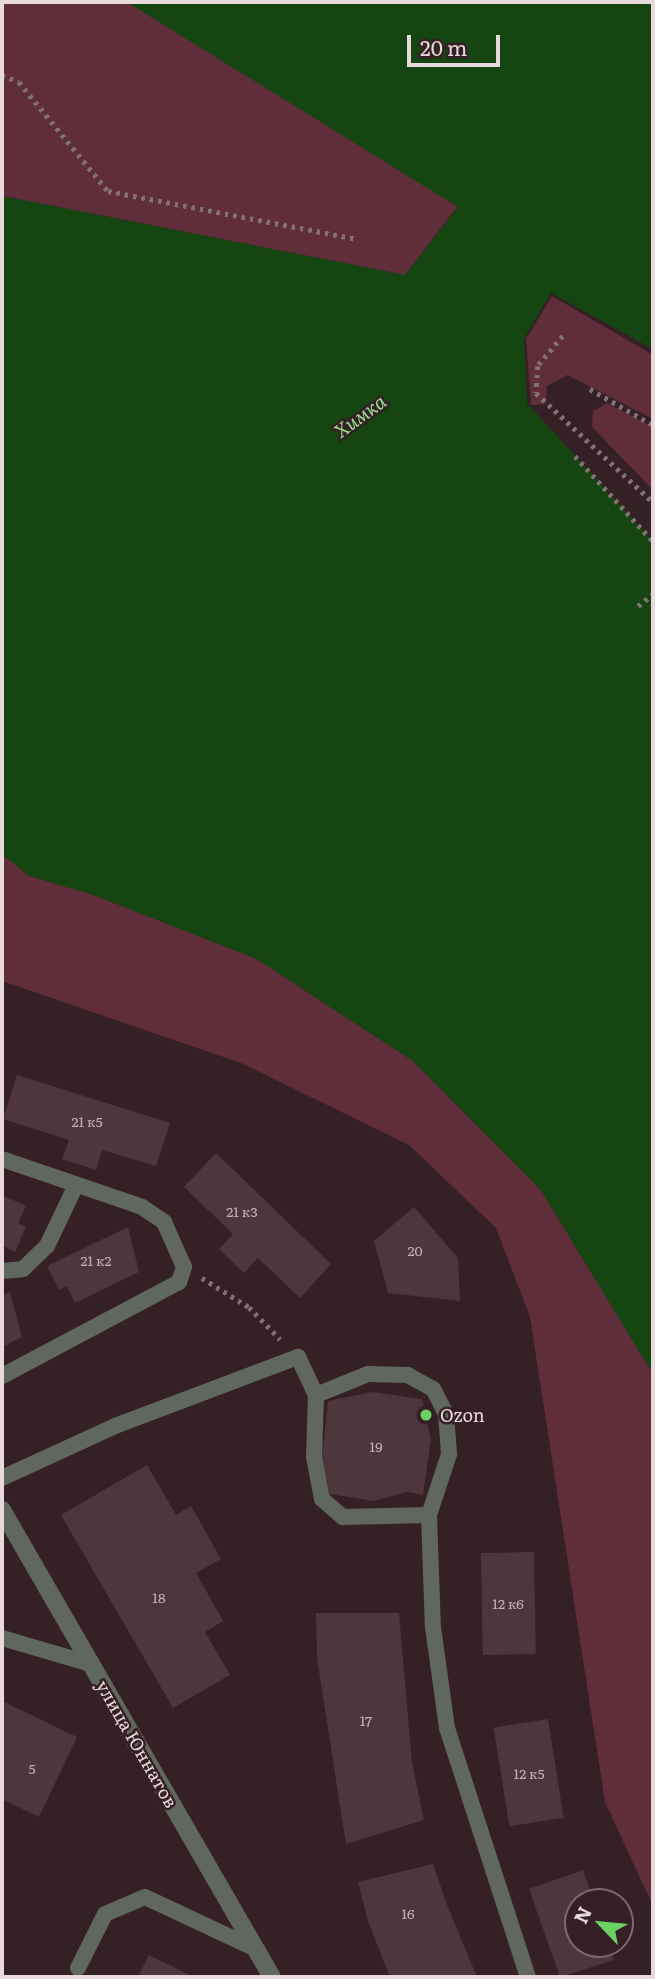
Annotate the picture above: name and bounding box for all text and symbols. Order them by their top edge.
scale bar [410,21,503,65]
text: 20 m [420,31,467,62]
water label: Химка [330,390,390,442]
house number: 21 к5 [72,1113,102,1129]
house number: 21 к3 [226,1203,258,1219]
house number: 20 [407,1242,423,1258]
house number: 21 к2 [81,1252,111,1268]
place label: Ozon [440,1404,485,1426]
marker: Ozon [418,1407,434,1423]
house number: 19 [369,1438,383,1454]
house number: 18 [152,1589,166,1605]
house number: 12 к6 [492,1595,524,1611]
street label: улица Юннатов [92,1676,182,1812]
house number: 17 [360,1712,372,1728]
house number: 5 [28,1760,36,1776]
house number: 12 к5 [514,1765,544,1781]
north arrow [564,1888,634,1958]
text: N [566,1901,598,1928]
house number: 16 [401,1905,415,1921]

